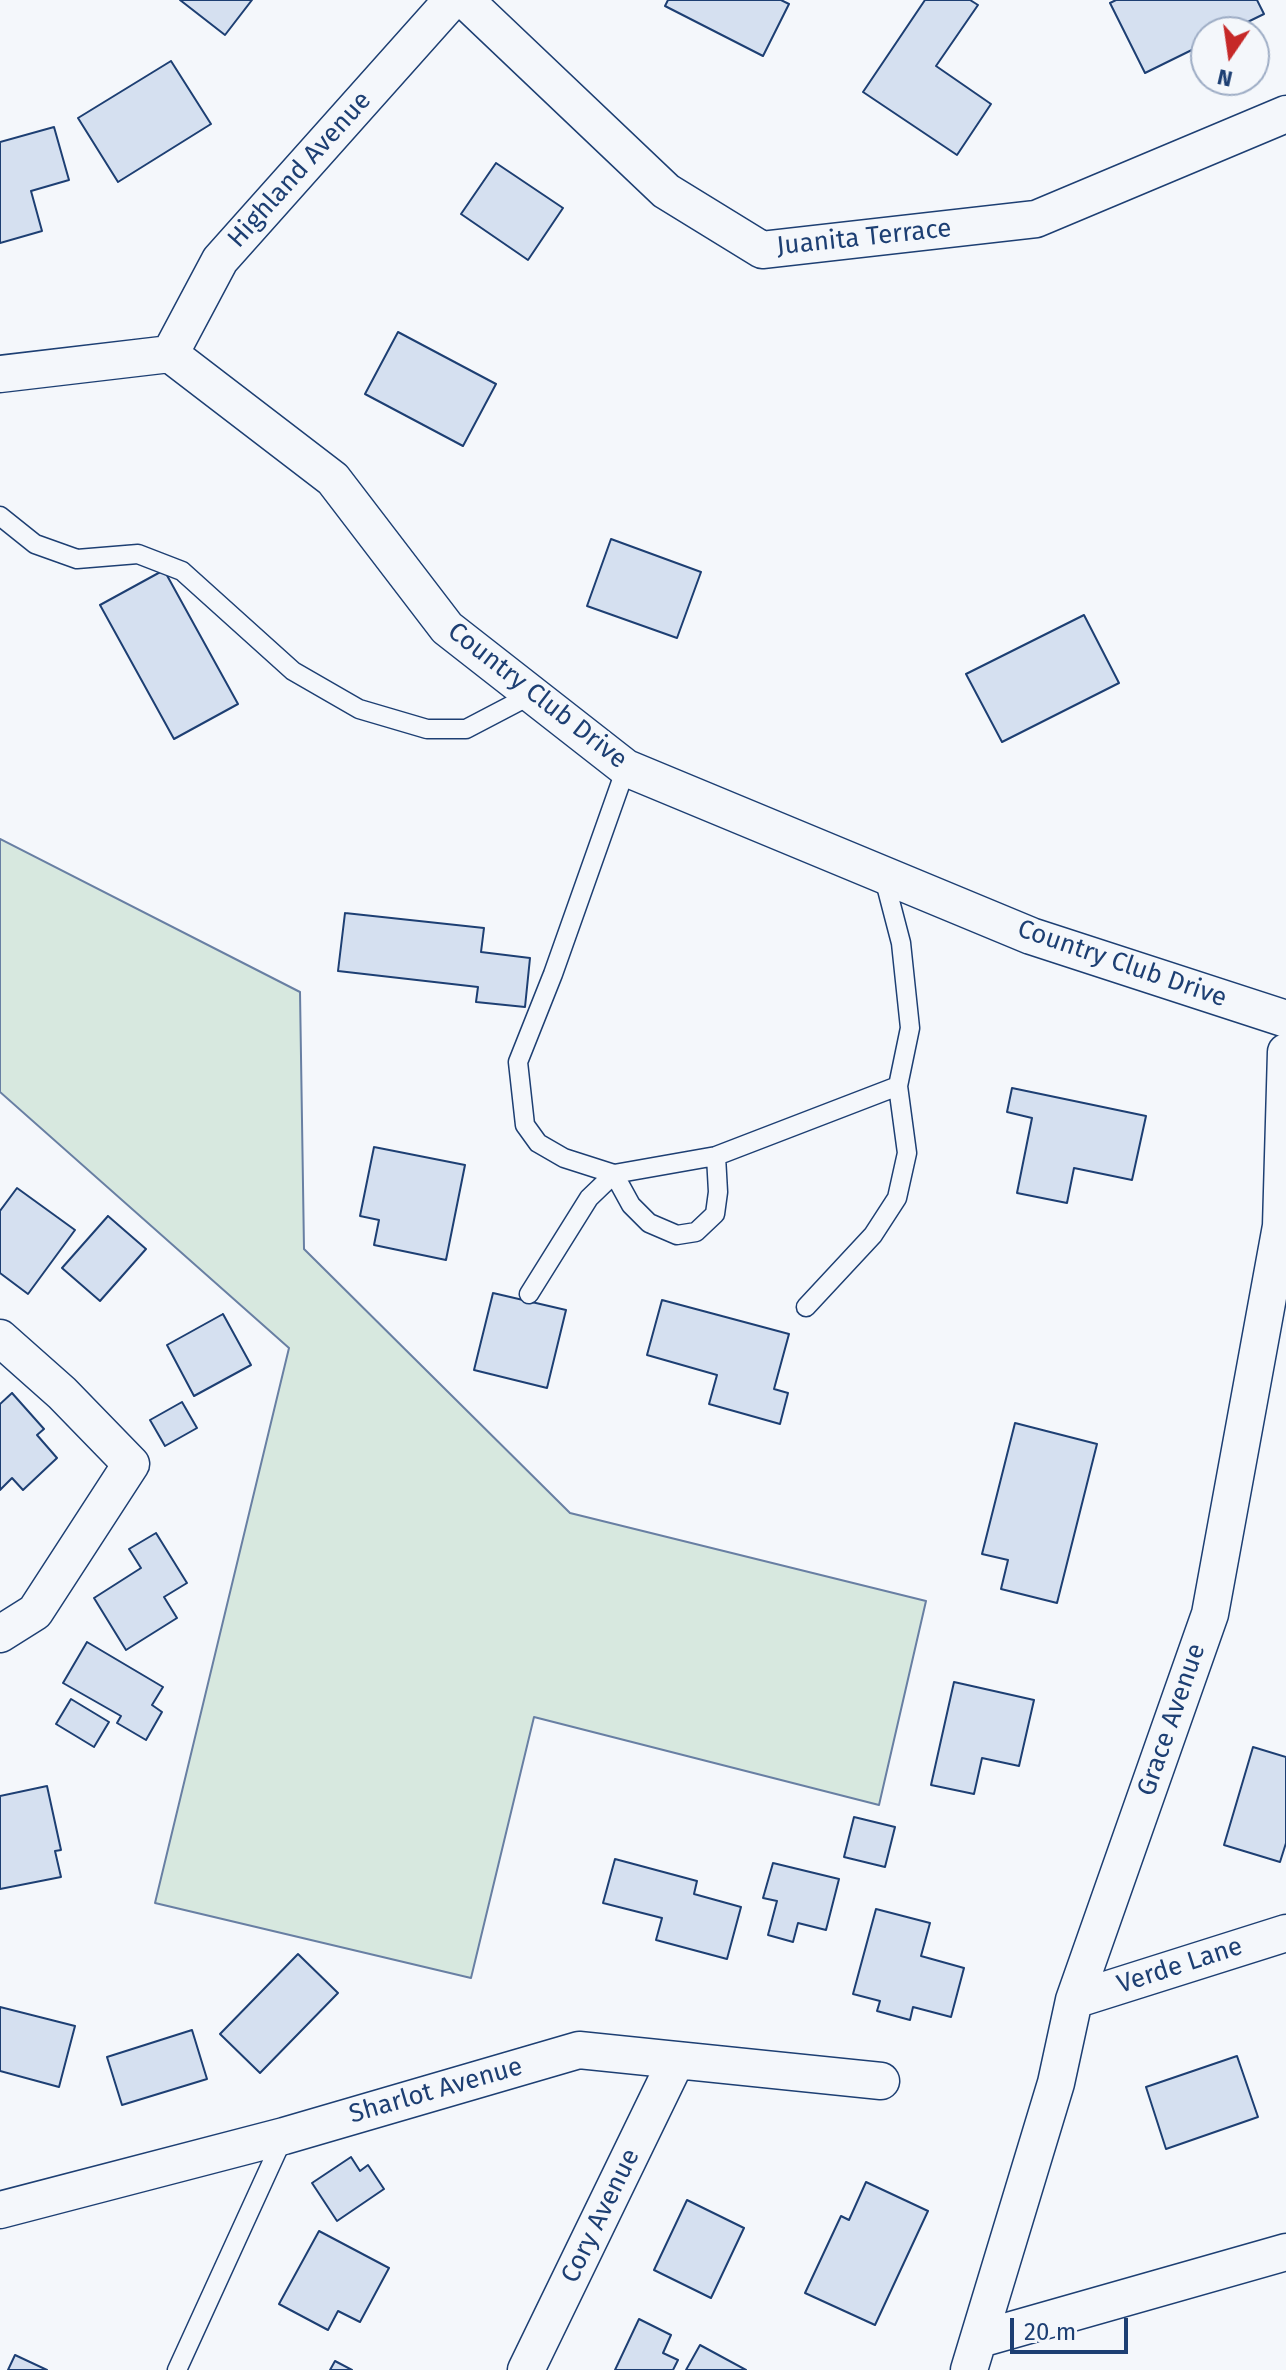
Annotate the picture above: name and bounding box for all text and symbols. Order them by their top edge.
north arrow [1190,16,1270,96]
text: N [1215,63,1235,93]
street label: Highland Avenue [222,85,378,255]
street label: Juanita Terrace [775,213,953,263]
street label: Country Club Drive [441,616,633,776]
street label: Country Club Drive [1013,914,1231,1014]
street label: Grace Avenue [1131,1640,1213,1800]
street label: Verde Lane [1113,1931,1247,2001]
street label: Sharlot Avenue [346,2051,526,2131]
street label: Cory Avenue [555,2144,647,2288]
scale bar [1014,2302,1132,2352]
text: 20 m [1024,2318,1076,2346]

